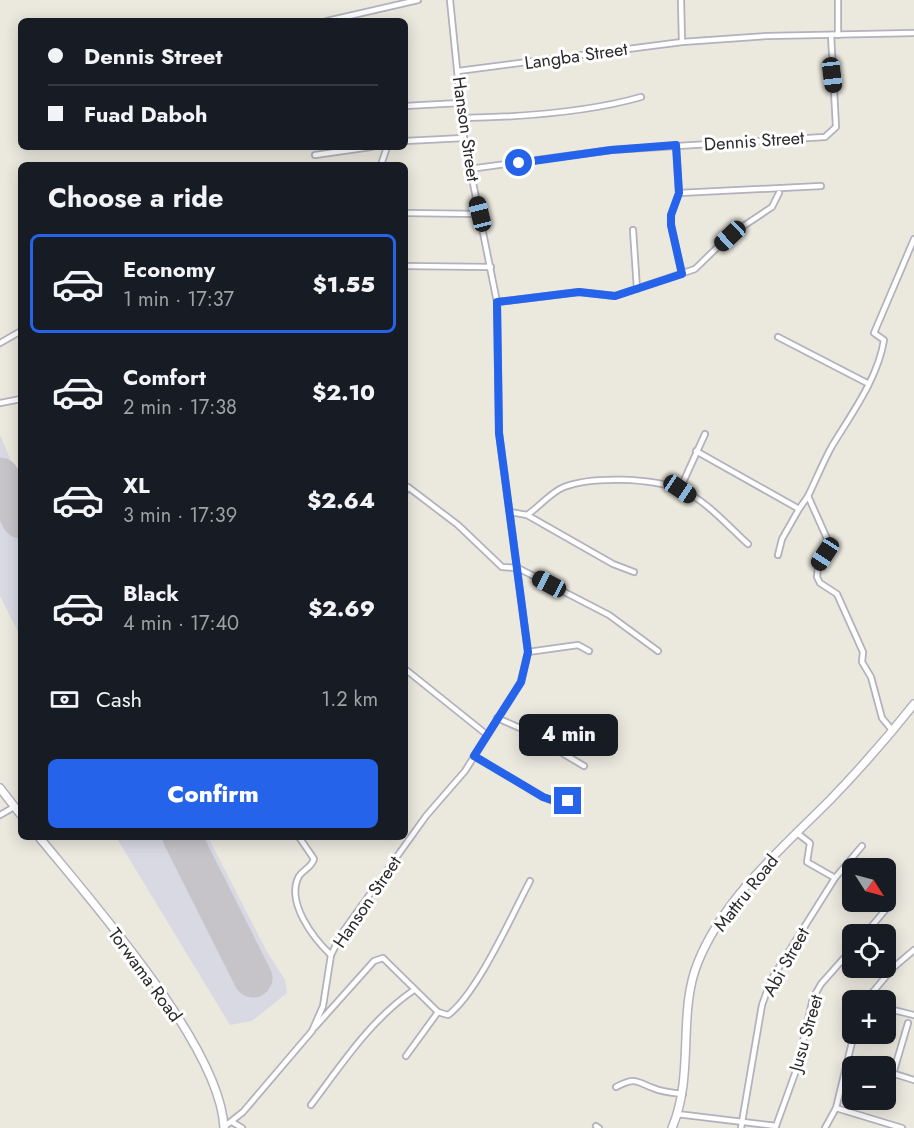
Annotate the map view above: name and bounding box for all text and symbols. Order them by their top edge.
street label: Langba Street [523,36,630,76]
text: Dennis Street [84,40,222,72]
car [821,56,843,94]
street label: Hanson Street [446,75,486,184]
text: Fuad Daboh [84,98,207,130]
street label: Dennis Street [703,124,806,157]
route start [505,149,532,176]
text: Choose a ride [48,178,223,217]
car [467,194,493,234]
car [711,217,749,255]
text: Economy [123,253,215,285]
icon: car [51,257,105,311]
text: $1.55 [313,268,375,300]
text: 1 min · 17:37 [123,285,234,314]
text: Comfort [123,361,206,393]
icon: car [51,365,105,419]
text: $2.10 [312,376,375,408]
text: 2 min · 17:38 [123,393,237,422]
text: XL [123,469,150,501]
car [660,471,700,507]
icon: car [51,473,105,527]
text: $2.64 [307,484,375,516]
text: 3 min · 17:39 [123,501,237,530]
car [808,534,842,574]
car [529,568,569,600]
text: Black [123,577,179,609]
icon: car [51,581,105,635]
text: $2.69 [308,592,375,624]
text: 4 min · 17:40 [123,609,239,638]
icon: cash [48,683,81,716]
text: Cash [96,683,142,715]
text: 1.2 km [321,685,378,714]
callout: 4 min [518,714,618,756]
text: 4 min [541,720,596,749]
button: Confirm [48,759,378,828]
route end [554,787,581,814]
street label: Mattru Road [708,849,784,937]
street label: Hanson Street [327,850,408,953]
north arrow [842,858,896,912]
map controls [842,858,896,1110]
street label: Torwama Road [102,922,188,1028]
street label: Abi Street [756,922,816,1001]
button: locate [842,924,896,978]
button: + [842,990,896,1044]
street label: Jusu Street [782,991,830,1076]
button: − [842,1056,896,1110]

